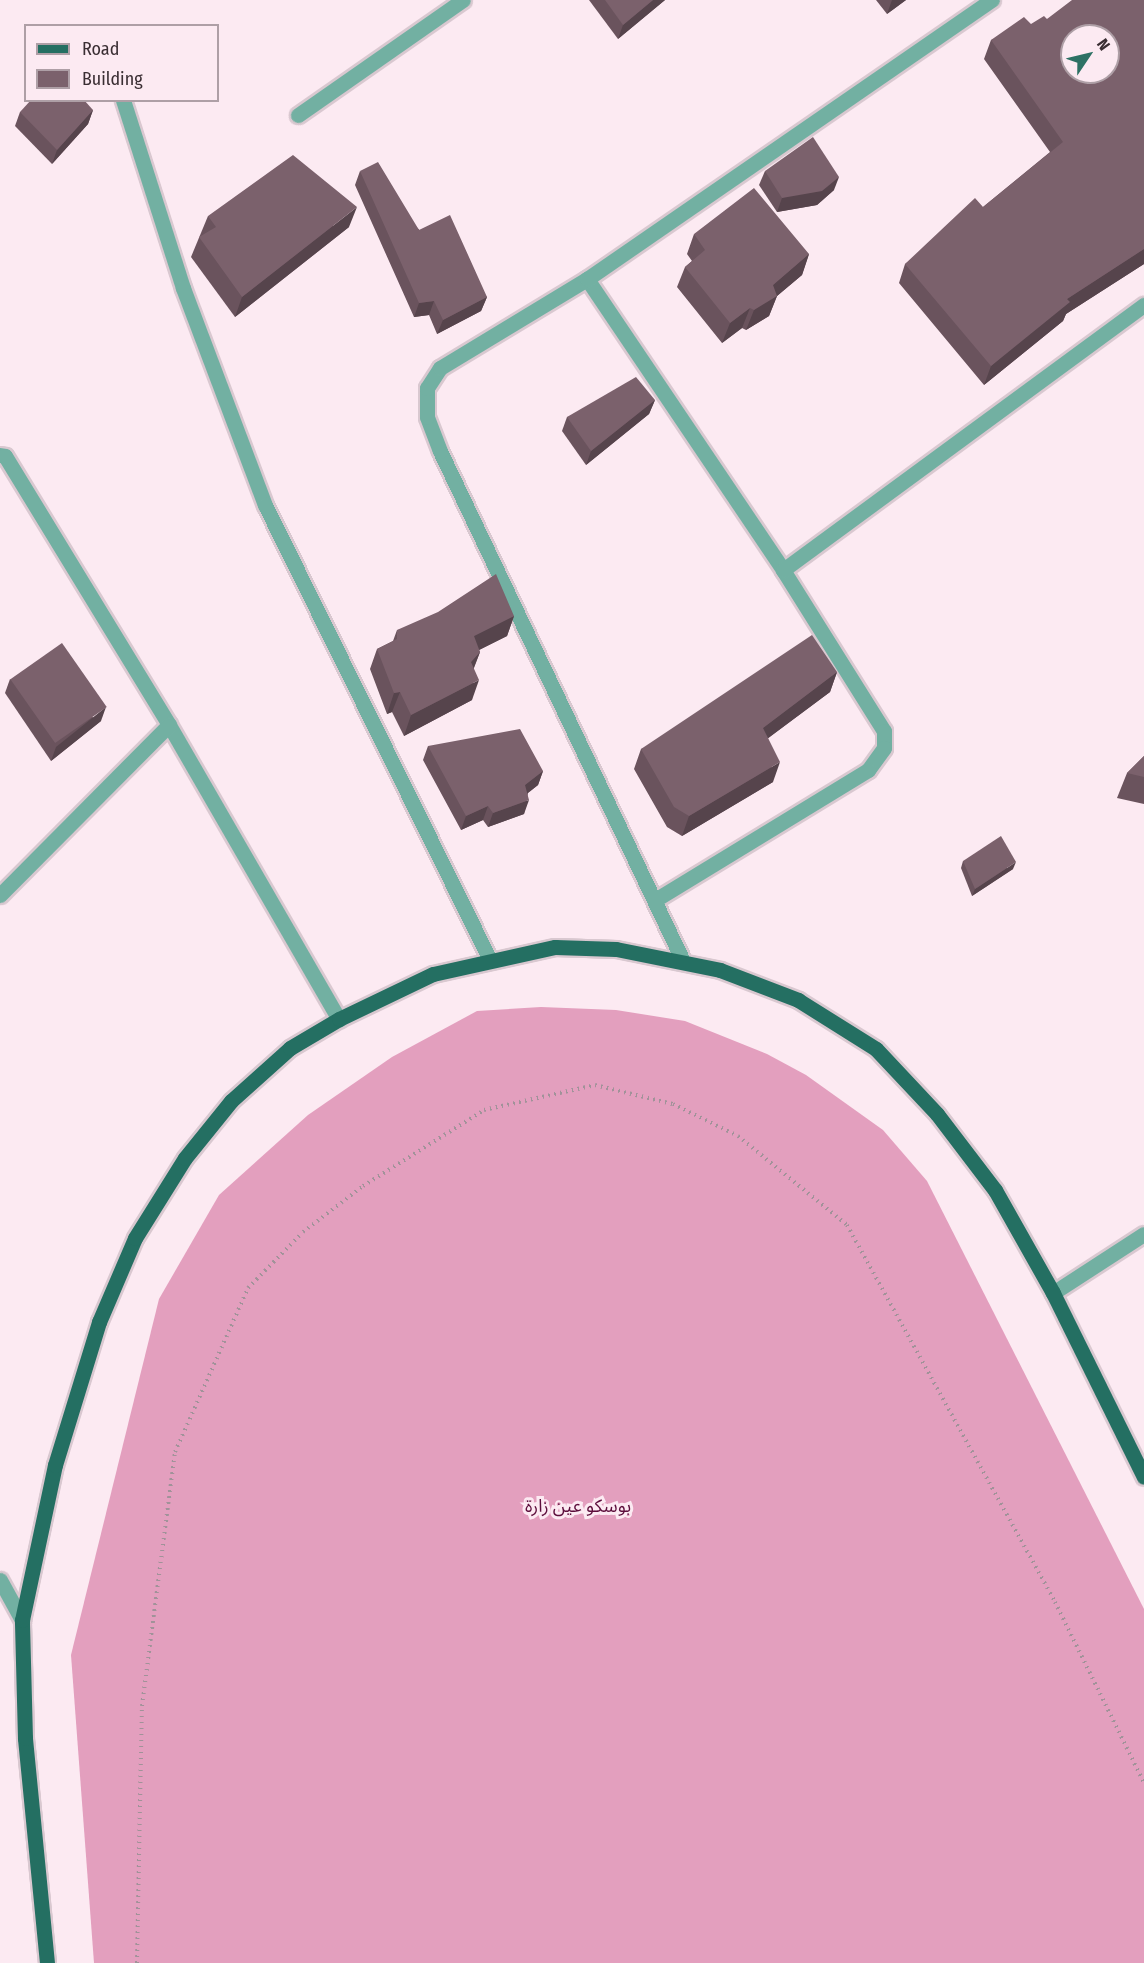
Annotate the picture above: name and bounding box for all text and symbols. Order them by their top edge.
legend [24,24,219,102]
north arrow [1060,24,1120,84]
text: N [1093,35,1114,54]
text: Road [82,38,119,60]
text: Building [82,68,143,90]
park label: بوسكو عين زارة [525,1495,631,1517]

